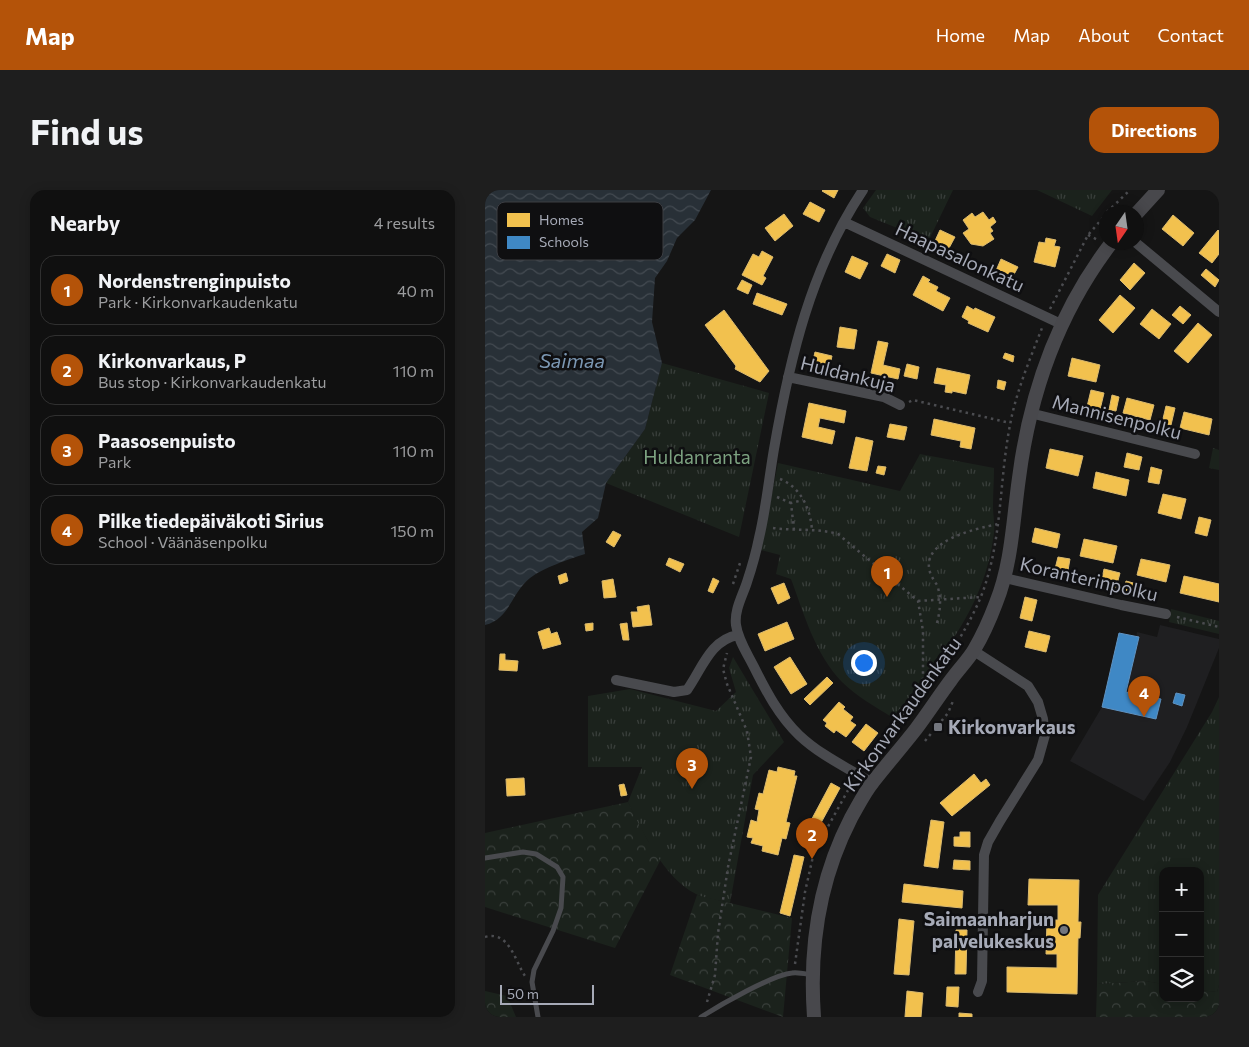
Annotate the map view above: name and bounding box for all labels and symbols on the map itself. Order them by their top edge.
legend [497,202,663,260]
north arrow [1099,205,1144,250]
text: Homes [539,211,584,228]
street label: Haapasalonkatu [892,217,1028,296]
text: Schools [539,233,589,250]
water label: Saimaa [539,348,605,372]
street label: Huldankuja [798,351,898,396]
street label: Mannisenpolku [1050,389,1184,444]
park label: Huldanranta [643,445,751,468]
street label: Koranterinpolku [1018,551,1160,606]
pin: 1 [871,556,903,597]
street label: Kirkonvarkaudenkatu [838,632,965,796]
your location [851,650,877,676]
pin: 4 [1128,676,1160,717]
place label: Kirkonvarkaus [948,715,1076,738]
marker: Kirkonvarkaus [932,721,944,733]
pin: 3 [676,748,708,789]
pin: 2 [796,818,828,859]
place label: Saimaanharjun palvelukeskus [924,907,1054,952]
marker: Saimaanharjun palvelukeskus [1058,924,1070,936]
scale bar [500,982,594,1005]

